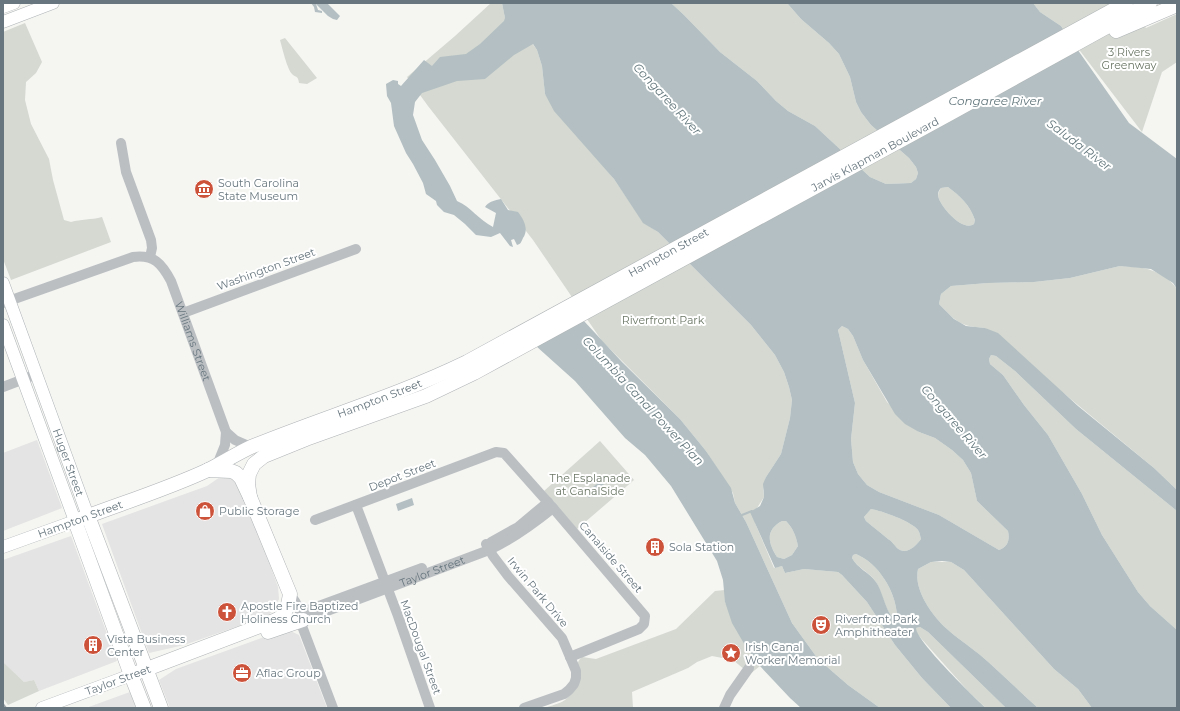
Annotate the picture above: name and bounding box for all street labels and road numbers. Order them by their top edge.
street label: Jarvis Klapman Boulevard [808,114,941,195]
street label: Hampton Street [626,225,711,280]
street label: Washington Street [215,245,318,293]
street label: Williams Street [172,300,214,383]
street label: Hampton Street [335,376,424,421]
street label: Huger Street [50,427,87,499]
street label: Depot Street [366,456,438,494]
street label: Hampton Street [36,497,125,541]
street label: Canalside Street [576,519,646,596]
street label: Taylor Street [398,553,467,590]
street label: Irwin Park Drive [504,554,572,630]
street label: MacDougal Street [397,598,445,697]
street label: Taylor Street [83,662,153,698]

